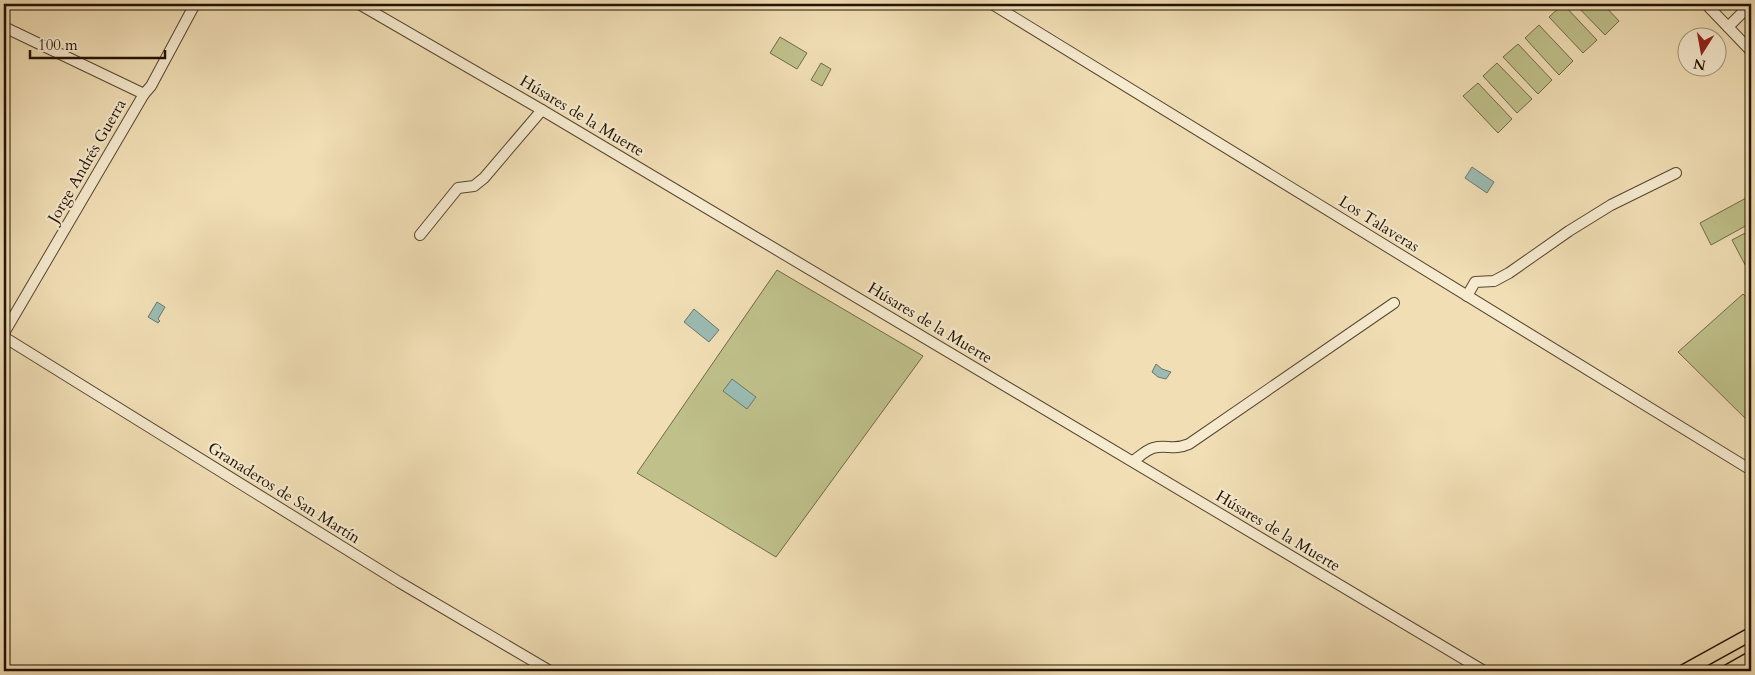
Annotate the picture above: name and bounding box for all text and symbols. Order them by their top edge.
scale bar [30,28,165,60]
north arrow [1678,28,1728,78]
text: 100 m [38,35,78,55]
text: N [1692,54,1707,75]
street label: Húsares de la Muerte [516,70,648,162]
street label: Jorge Andrés Guerra [42,95,131,229]
street label: Los Talaveras [1335,191,1423,257]
street label: Húsares de la Muerte [864,277,996,369]
street label: Granaderos de San Martín [203,437,365,549]
street label: Húsares de la Muerte [1212,485,1344,577]

